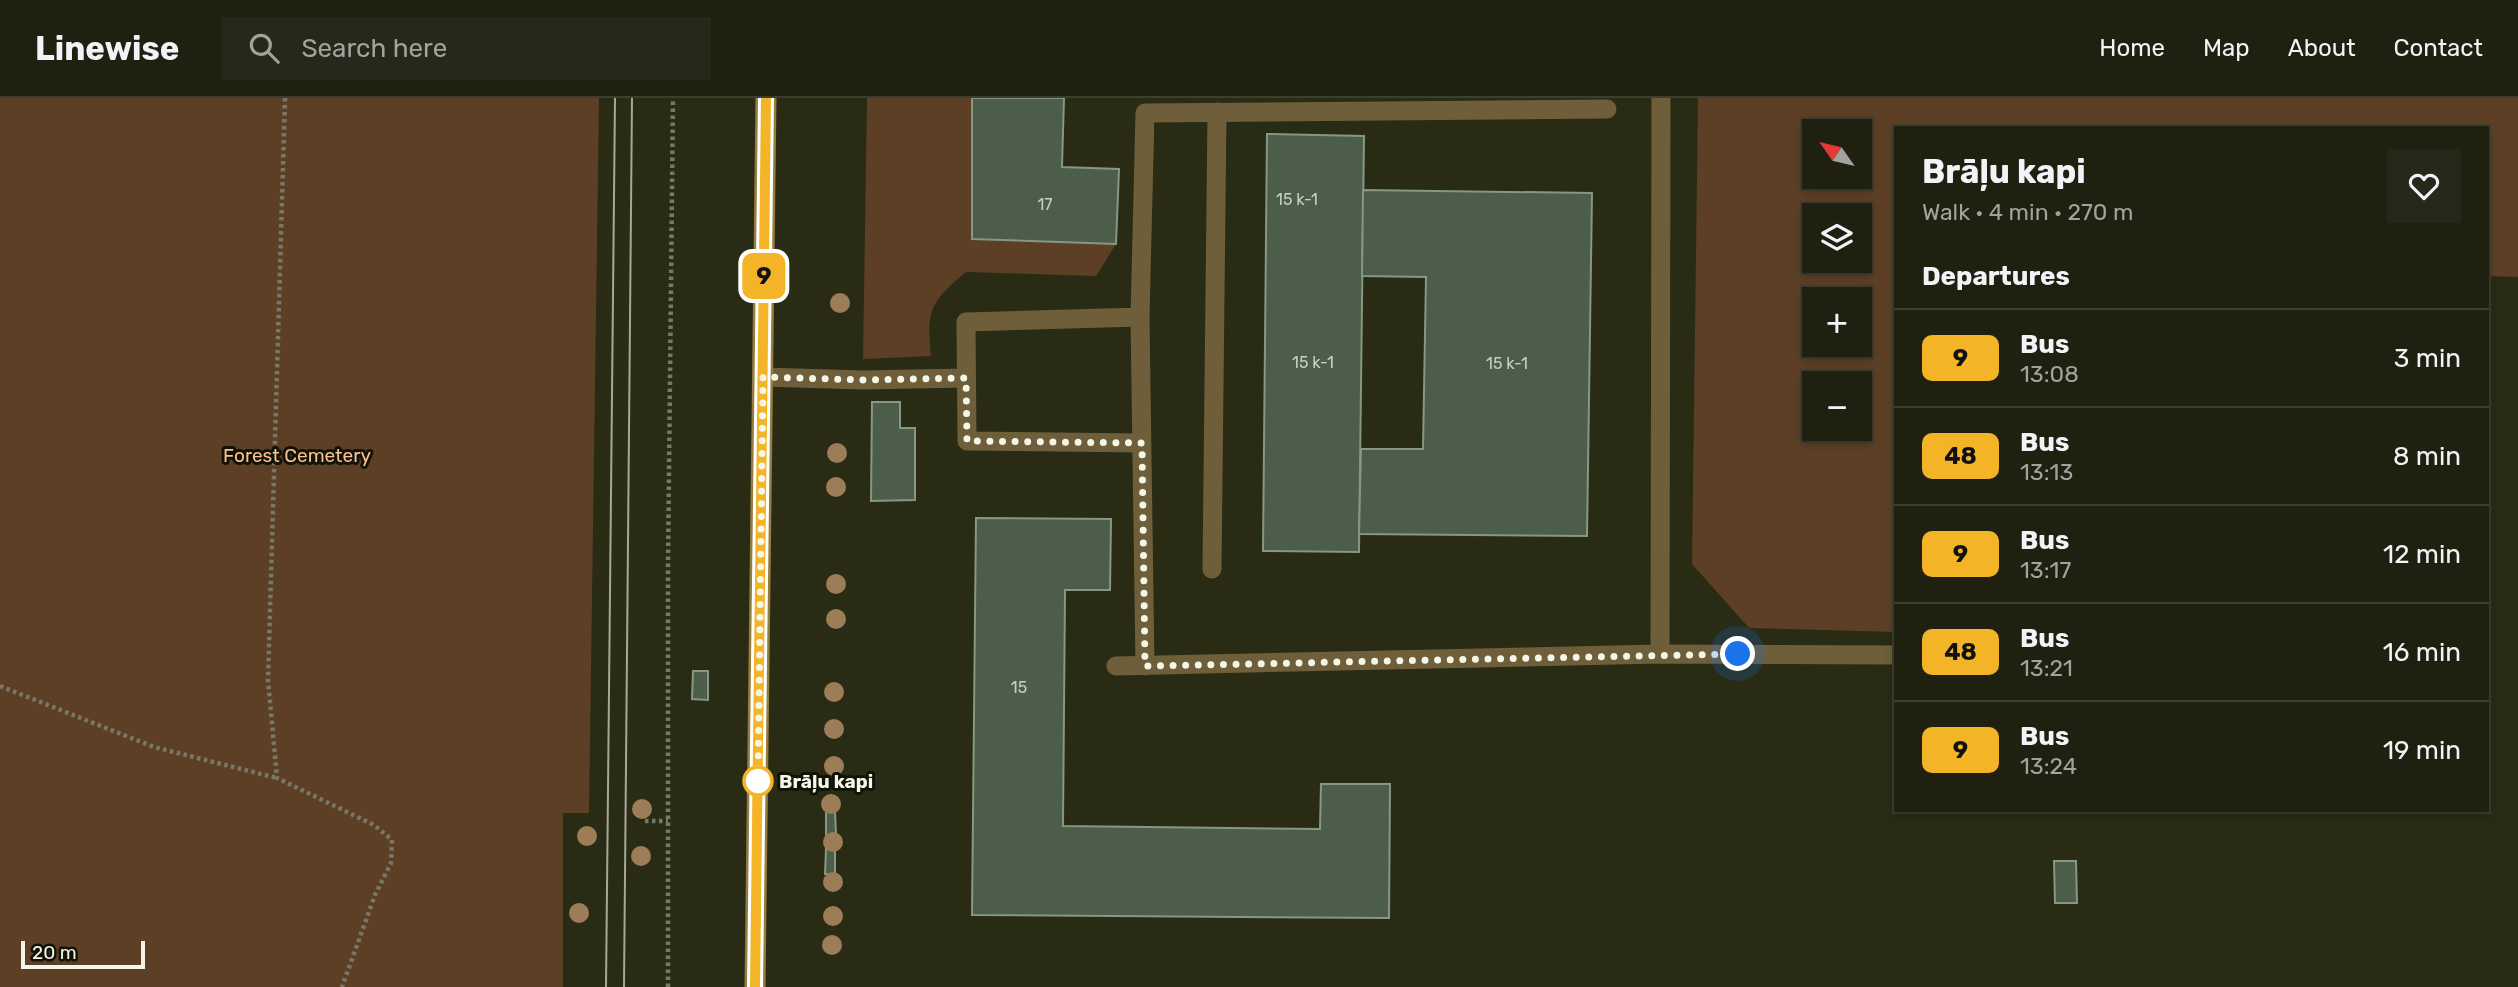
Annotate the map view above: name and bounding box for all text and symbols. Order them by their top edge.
search box [221,17,711,80]
text: Linewise [35,29,179,68]
icon: search [245,29,283,67]
text: Search here [301,33,447,64]
text: Home [2099,34,2165,62]
text: Map [2203,34,2250,62]
text: About [2288,34,2356,62]
text: Contact [2394,34,2483,62]
north arrow [1802,119,1872,189]
map controls [1802,119,1872,441]
button: heart [2387,149,2461,223]
text: Brāļu kapi [1922,152,2086,191]
house number: 15 k-1 [1276,190,1318,209]
house number: 17 [1037,195,1053,214]
text: Walk · 4 min · 270 m [1922,198,2133,226]
button: layers [1802,203,1872,273]
line badge: 9 [741,253,787,299]
text: Departures [1922,261,2070,292]
text: 9 [756,262,772,290]
button: + [1802,287,1872,357]
text: Bus [2020,329,2069,360]
text: 3 min [2394,343,2461,374]
text: 9 [1953,344,1968,372]
house number: 15 k-1 [1292,353,1334,372]
house number: 15 k-1 [1486,354,1528,373]
text: 13:08 [2020,360,2079,388]
button: − [1802,371,1872,441]
text: Bus [2020,427,2069,458]
text: 8 min [2393,441,2461,472]
text: 48 [1944,442,1977,470]
park label: Forest Cemetery [223,444,371,467]
text: 13:13 [2020,458,2073,486]
text: Bus [2020,525,2069,556]
text: 12 min [2383,539,2461,570]
text: 9 [1953,540,1968,568]
text: 13:17 [2020,556,2071,584]
text: Bus [2020,623,2069,654]
your location [1720,636,1755,671]
text: 16 min [2383,637,2461,668]
text: 48 [1944,638,1977,666]
text: 13:21 [2020,654,2073,682]
house number: 15 [1011,678,1027,697]
text: Bus [2020,721,2069,752]
text: 19 min [2383,735,2461,766]
text: 9 [1953,736,1968,764]
text: 13:24 [2020,752,2077,780]
marker: Brāļu kapi [743,766,773,796]
place label: Brāļu kapi [779,770,873,793]
scale bar [21,938,145,970]
text: 20 m [32,941,77,964]

